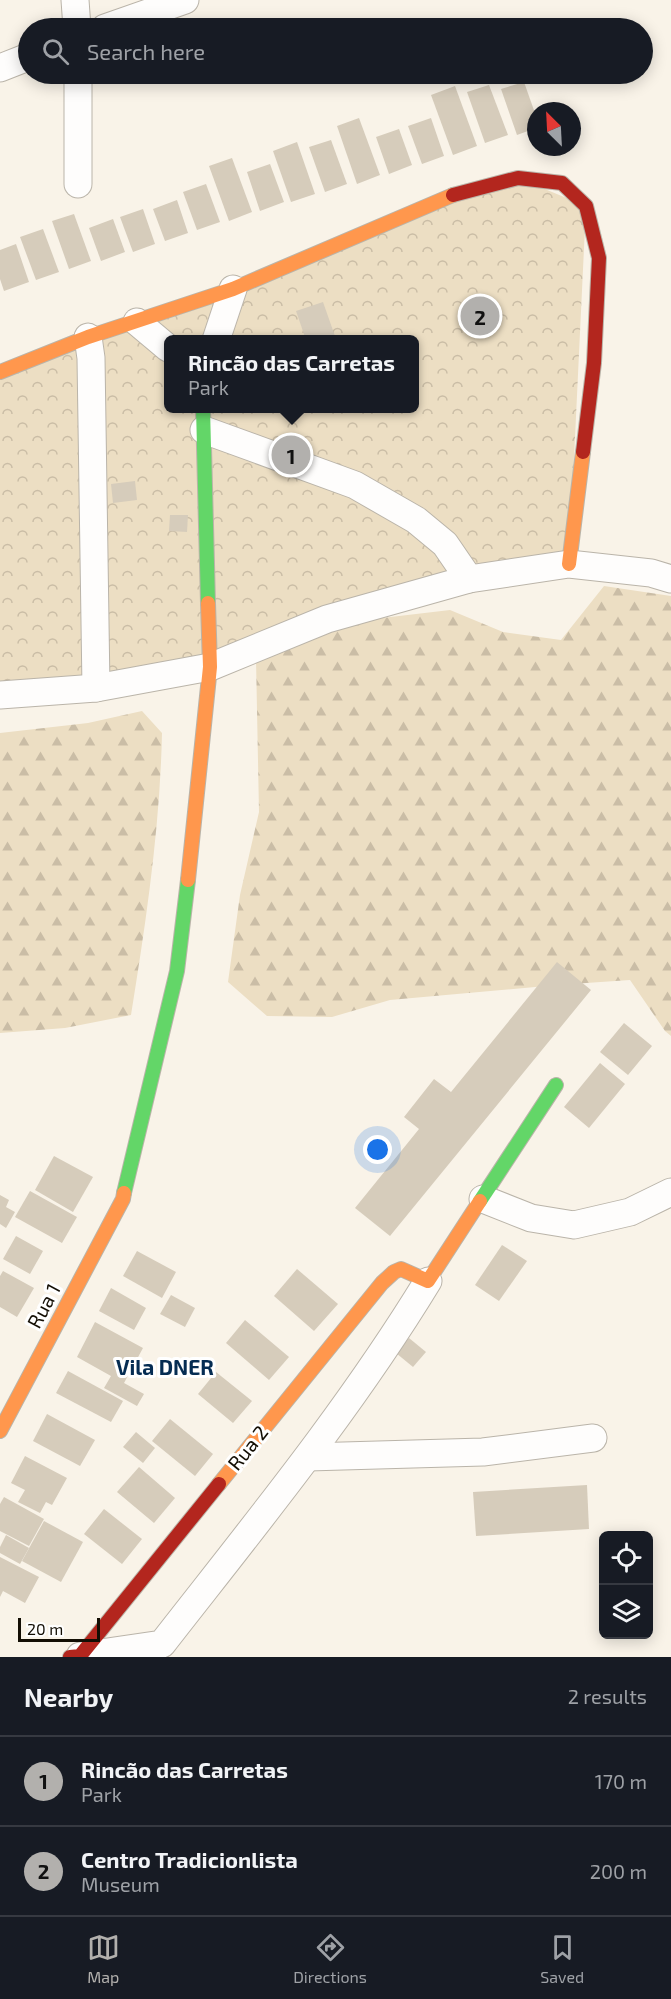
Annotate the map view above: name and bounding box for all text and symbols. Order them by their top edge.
search box [18,18,653,84]
icon: search [39,35,72,68]
text: Search here [87,38,205,64]
north arrow [527,102,581,156]
pin: 2 [460,294,500,338]
popup [164,335,419,413]
text: Rincão das Carretas [188,349,395,375]
text: Park [188,375,229,399]
pin: 1 [272,432,310,478]
your location [363,1135,392,1164]
street label: Rua 1 [21,1279,65,1332]
district label: Vila DNER [116,1354,214,1379]
street label: Rua 2 [222,1420,272,1475]
map controls [599,1531,653,1639]
button: locate [599,1531,653,1585]
button: layers [599,1585,653,1639]
scale bar [18,1615,100,1642]
text: 20 m [27,1619,63,1638]
text: Nearby [24,1681,113,1712]
text: 2 results [568,1684,647,1708]
text: Rincão das Carretas [81,1756,288,1782]
text: 1 [39,1769,48,1793]
text: 170 m [595,1769,647,1793]
text: Park [81,1782,122,1806]
text: Centro Tradicionlista [81,1846,298,1872]
text: 2 [38,1859,49,1883]
text: 200 m [590,1859,647,1883]
text: Museum [81,1872,160,1896]
tab: Map [87,1931,120,1986]
tab: Directions [293,1931,367,1986]
tab: Saved [540,1931,584,1986]

